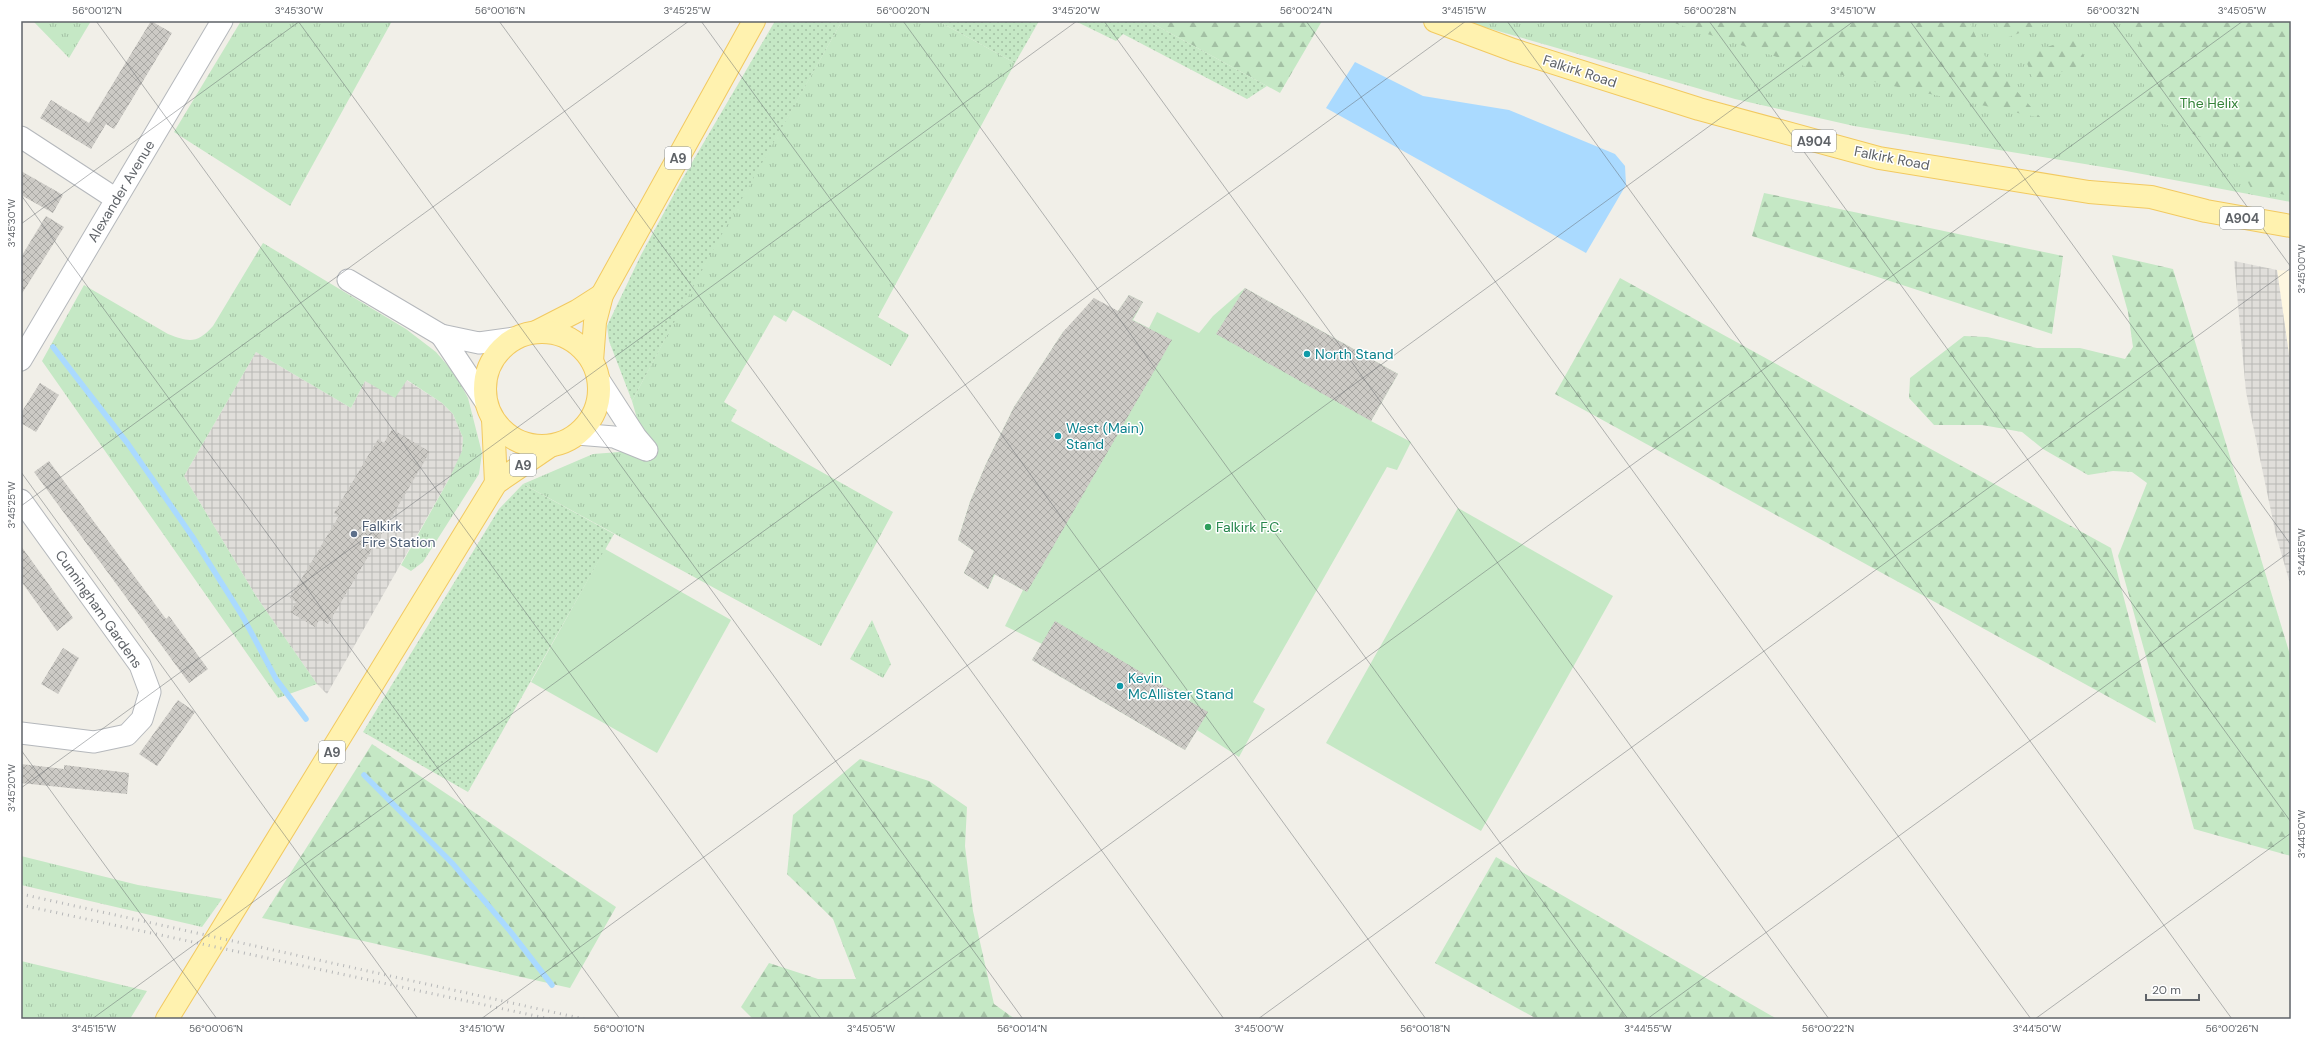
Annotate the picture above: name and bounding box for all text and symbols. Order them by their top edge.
text: 56°00'12"N [72,4,122,17]
text: 3°45'30"W [275,4,323,17]
text: 56°00'16"N [475,4,525,17]
text: 3°45'25"W [663,4,711,17]
text: 56°00'20"N [876,4,930,17]
text: 3°45'20"W [1052,4,1100,17]
text: 56°00'24"N [1280,4,1332,17]
text: 3°45'15"W [1442,4,1487,17]
text: 56°00'28"N [1684,4,1736,17]
text: 3°45'10"W [1830,4,1876,17]
text: 56°00'32"N [2087,4,2139,17]
text: 3°45'05"W [2218,4,2266,17]
street label: Falkirk Road [1541,51,1619,91]
park label: The Helix [2180,94,2238,112]
road number: A904 [1792,130,1836,152]
street label: Alexander Avenue [83,137,159,245]
street label: Falkirk Road [1853,142,1931,174]
road number: A9 [665,147,691,169]
text: 3°45'30"W [5,199,18,247]
road number: A904 [2220,207,2264,229]
text: 3°45'00"W [2295,244,2308,294]
place label: North Stand [1315,345,1393,363]
marker: North Stand [1302,349,1312,359]
place label: West (Main) Stand [1066,419,1144,453]
marker: West (Main) Stand [1053,431,1063,441]
road number: A9 [510,454,536,476]
text: 3°45'25"W [5,481,18,529]
place label: Falkirk Fire Station [362,517,436,551]
place label: Falkirk F.C. [1216,518,1282,536]
marker: Falkirk F.C. [1203,522,1213,532]
text: 3°44'55"W [2295,528,2308,576]
marker: Falkirk Fire Station [349,529,359,539]
street label: Cunningham Gardens [51,546,147,672]
place label: Kevin McAllister Stand [1128,669,1234,703]
marker: Kevin McAllister Stand [1115,681,1125,691]
road number: A9 [319,741,345,763]
text: 3°45'20"W [5,764,18,812]
text: 3°44'50"W [2295,810,2308,858]
scale bar [2146,976,2199,1002]
text: 20 m [2152,982,2181,998]
text: 3°45'15"W [72,1022,117,1035]
text: 56°00'06"N [189,1022,243,1035]
text: 3°45'10"W [459,1022,505,1035]
text: 56°00'10"N [594,1022,645,1035]
text: 3°45'05"W [847,1022,895,1035]
text: 56°00'14"N [997,1022,1047,1035]
text: 3°45'00"W [1234,1022,1284,1035]
text: 56°00'18"N [1400,1022,1450,1035]
text: 3°44'55"W [1624,1022,1672,1035]
text: 56°00'22"N [1802,1022,1854,1035]
text: 3°44'50"W [2013,1022,2061,1035]
text: 56°00'26"N [2206,1022,2259,1035]

